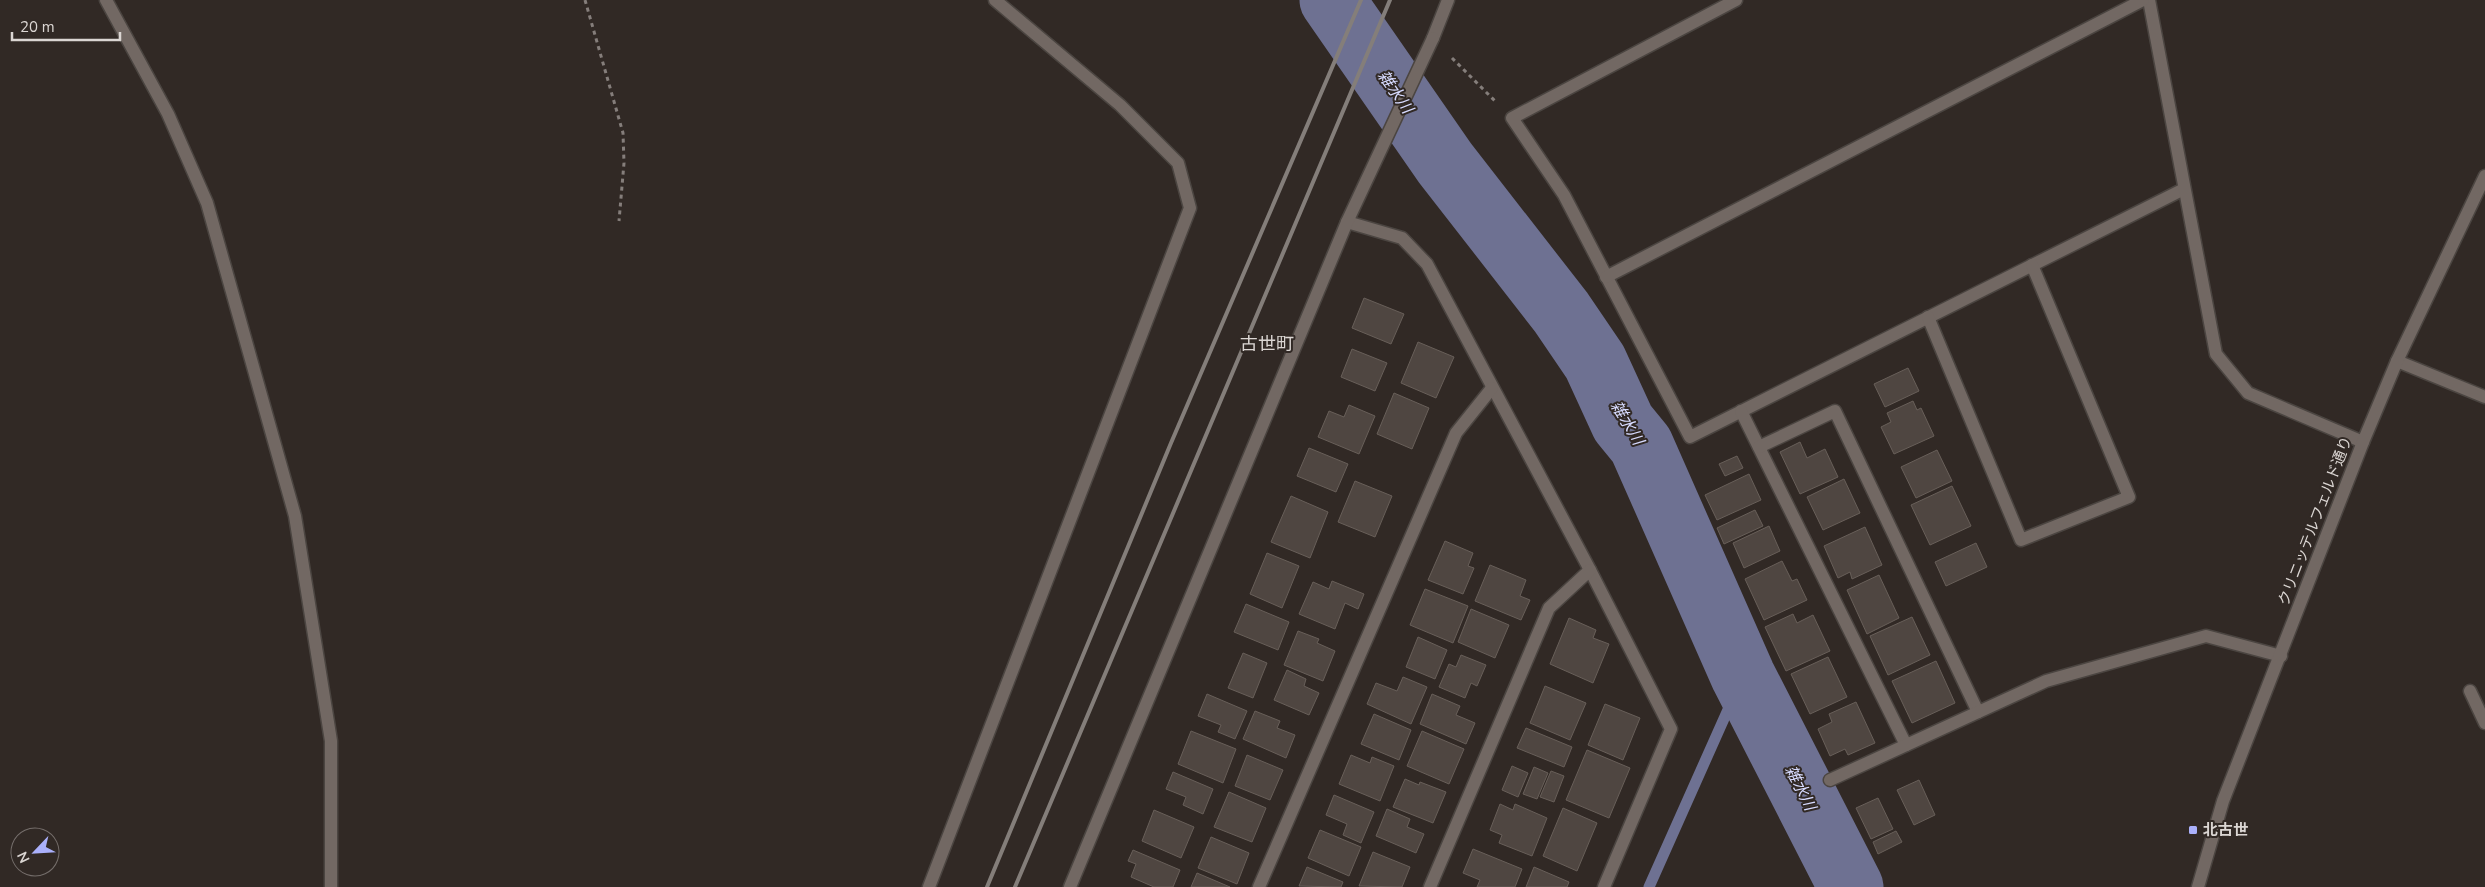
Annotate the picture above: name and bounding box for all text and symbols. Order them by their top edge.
scale bar [12,10,120,42]
text: 20 m [20,17,55,37]
water label: 雑水川 [1372,66,1419,120]
district label: 古世町 [1240,332,1294,356]
water label: 雑水川 [1605,397,1650,451]
street label: クリニッテルフェルド通り [2273,433,2357,609]
water label: 雑水川 [1779,762,1822,816]
place label: 北古世 [2203,820,2248,840]
marker: 北古世 [2187,824,2199,836]
north arrow [10,827,60,877]
text: N [13,849,34,866]

